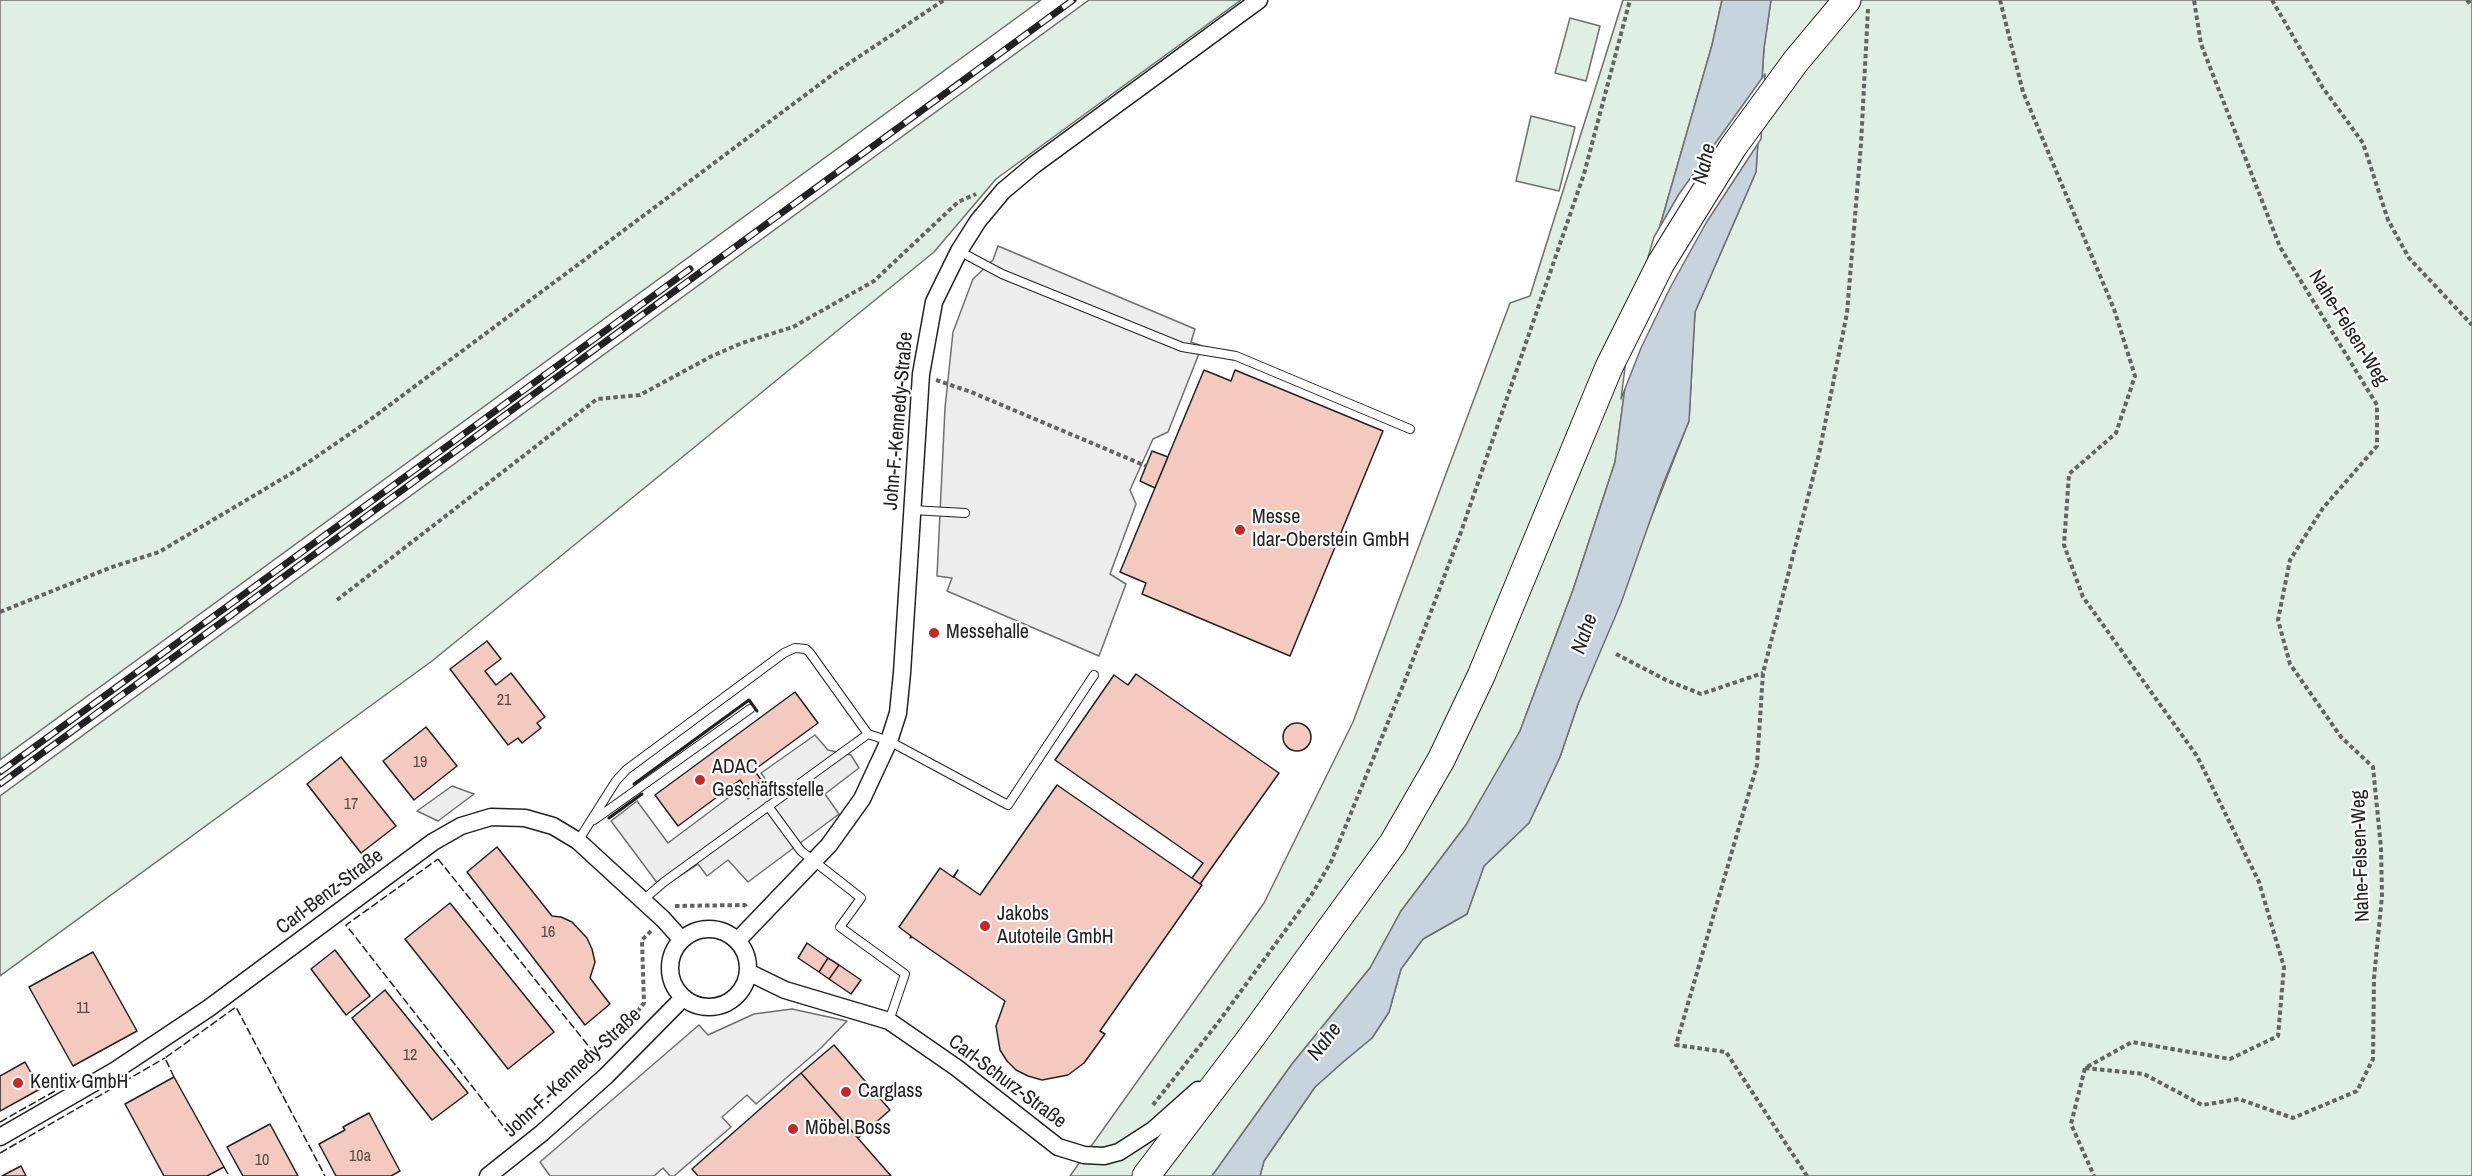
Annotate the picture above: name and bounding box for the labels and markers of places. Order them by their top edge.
place label: Messe Idar-Oberstein GmbH [1252,506,1410,553]
marker: Messe Idar-Oberstein GmbH [1233,523,1247,537]
place label: Messehalle [946,621,1029,645]
marker: Messehalle [927,626,941,640]
place label: ADAC Geschäftsstelle [712,756,824,803]
marker: ADAC Geschäftsstelle [693,773,707,787]
place label: Jakobs Autoteile GmbH [997,903,1114,950]
marker: Jakobs Autoteile GmbH [978,919,992,933]
place label: Kentix GmbH [30,1071,128,1095]
marker: Kentix GmbH [11,1076,25,1090]
place label: Carglass [858,1080,923,1104]
marker: Carglass [839,1085,853,1099]
place label: Möbel Boss [805,1117,891,1141]
marker: Möbel Boss [786,1122,800,1136]

